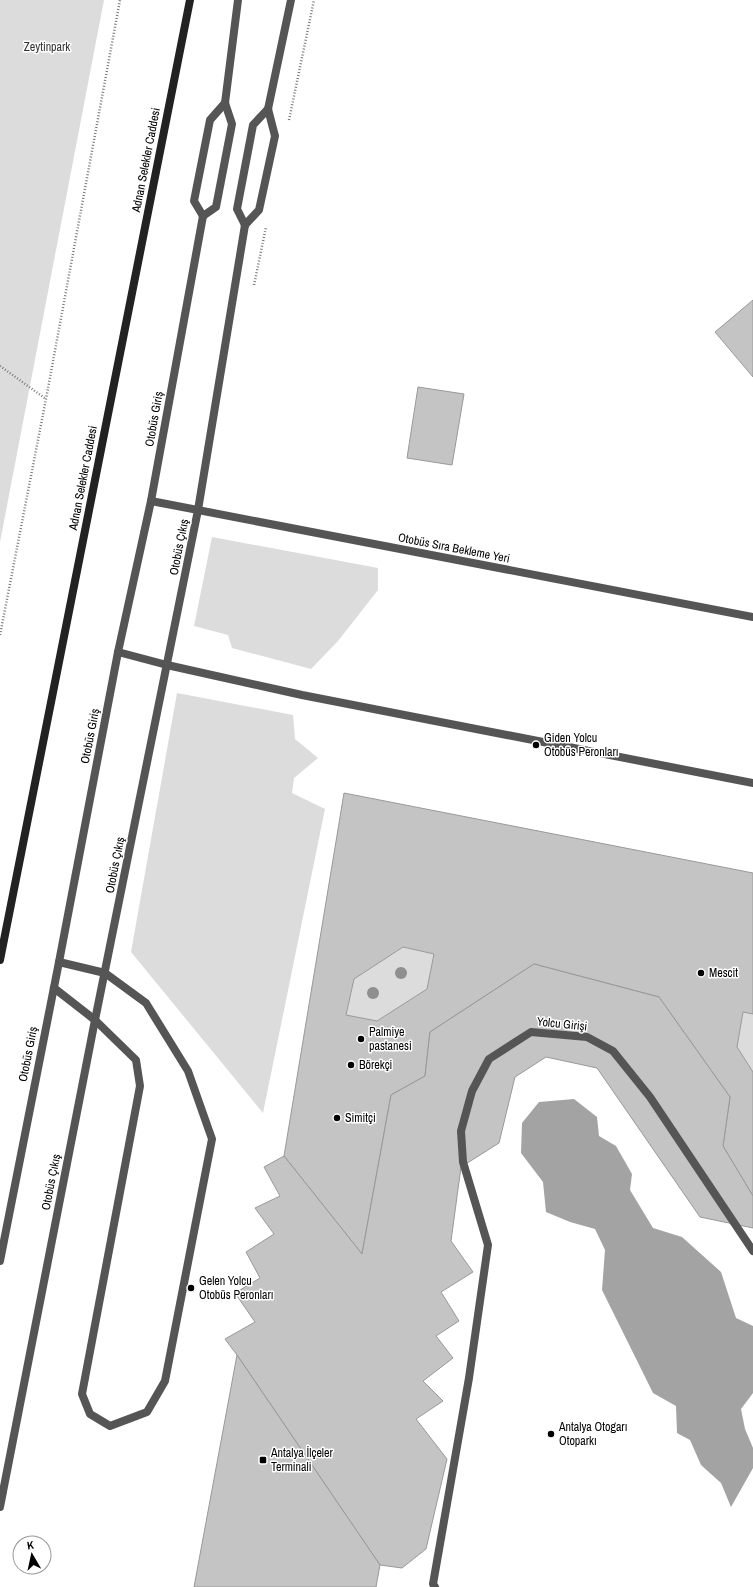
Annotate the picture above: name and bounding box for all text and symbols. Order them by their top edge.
park label: Zeytinpark [24,39,70,55]
street label: Adnan Selekler Caddesi [128,106,164,215]
street label: Otobüs Giriş [141,390,167,448]
street label: Adnan Selekler Caddesi [65,424,101,533]
street label: Otobüs Çıkış [166,517,192,576]
street label: Otobüs Sıra Bekleme Yeri [397,529,511,567]
street label: Otobüs Giriş [77,707,103,765]
place label: Giden Yolcu Otobüs Peronları [544,730,618,760]
marker: Giden Yolcu Otobüs Peronları [531,740,541,750]
street label: Otobüs Çıkış [102,835,128,894]
place label: Mescit [709,965,738,981]
marker: Mescit [696,968,706,978]
street label: Yolcu Girişi [536,1013,588,1035]
place label: Palmiye pastanesi [369,1024,412,1054]
street label: Otobüs Giriş [15,1025,41,1083]
marker: Palmiye pastanesi [356,1034,366,1044]
place label: Börekçi [359,1057,392,1073]
marker: Börekçi [346,1060,356,1070]
place label: Simitçi [345,1110,376,1126]
marker: Simitçi [332,1113,342,1123]
street label: Otobüs Çıkış [38,1152,64,1211]
place label: Gelen Yolcu Otobüs Peronları [199,1273,273,1303]
marker: Gelen Yolcu Otobüs Peronları [186,1283,196,1293]
place label: Antalya Otogarı Otoparkı [558,1419,627,1449]
marker: Antalya Otogarı Otoparkı [546,1429,556,1439]
place label: Antalya İlçeler Terminali [270,1445,334,1475]
marker: Antalya İlçeler Terminali [258,1455,268,1465]
north arrow [12,1535,52,1575]
text: K [26,1538,35,1553]

